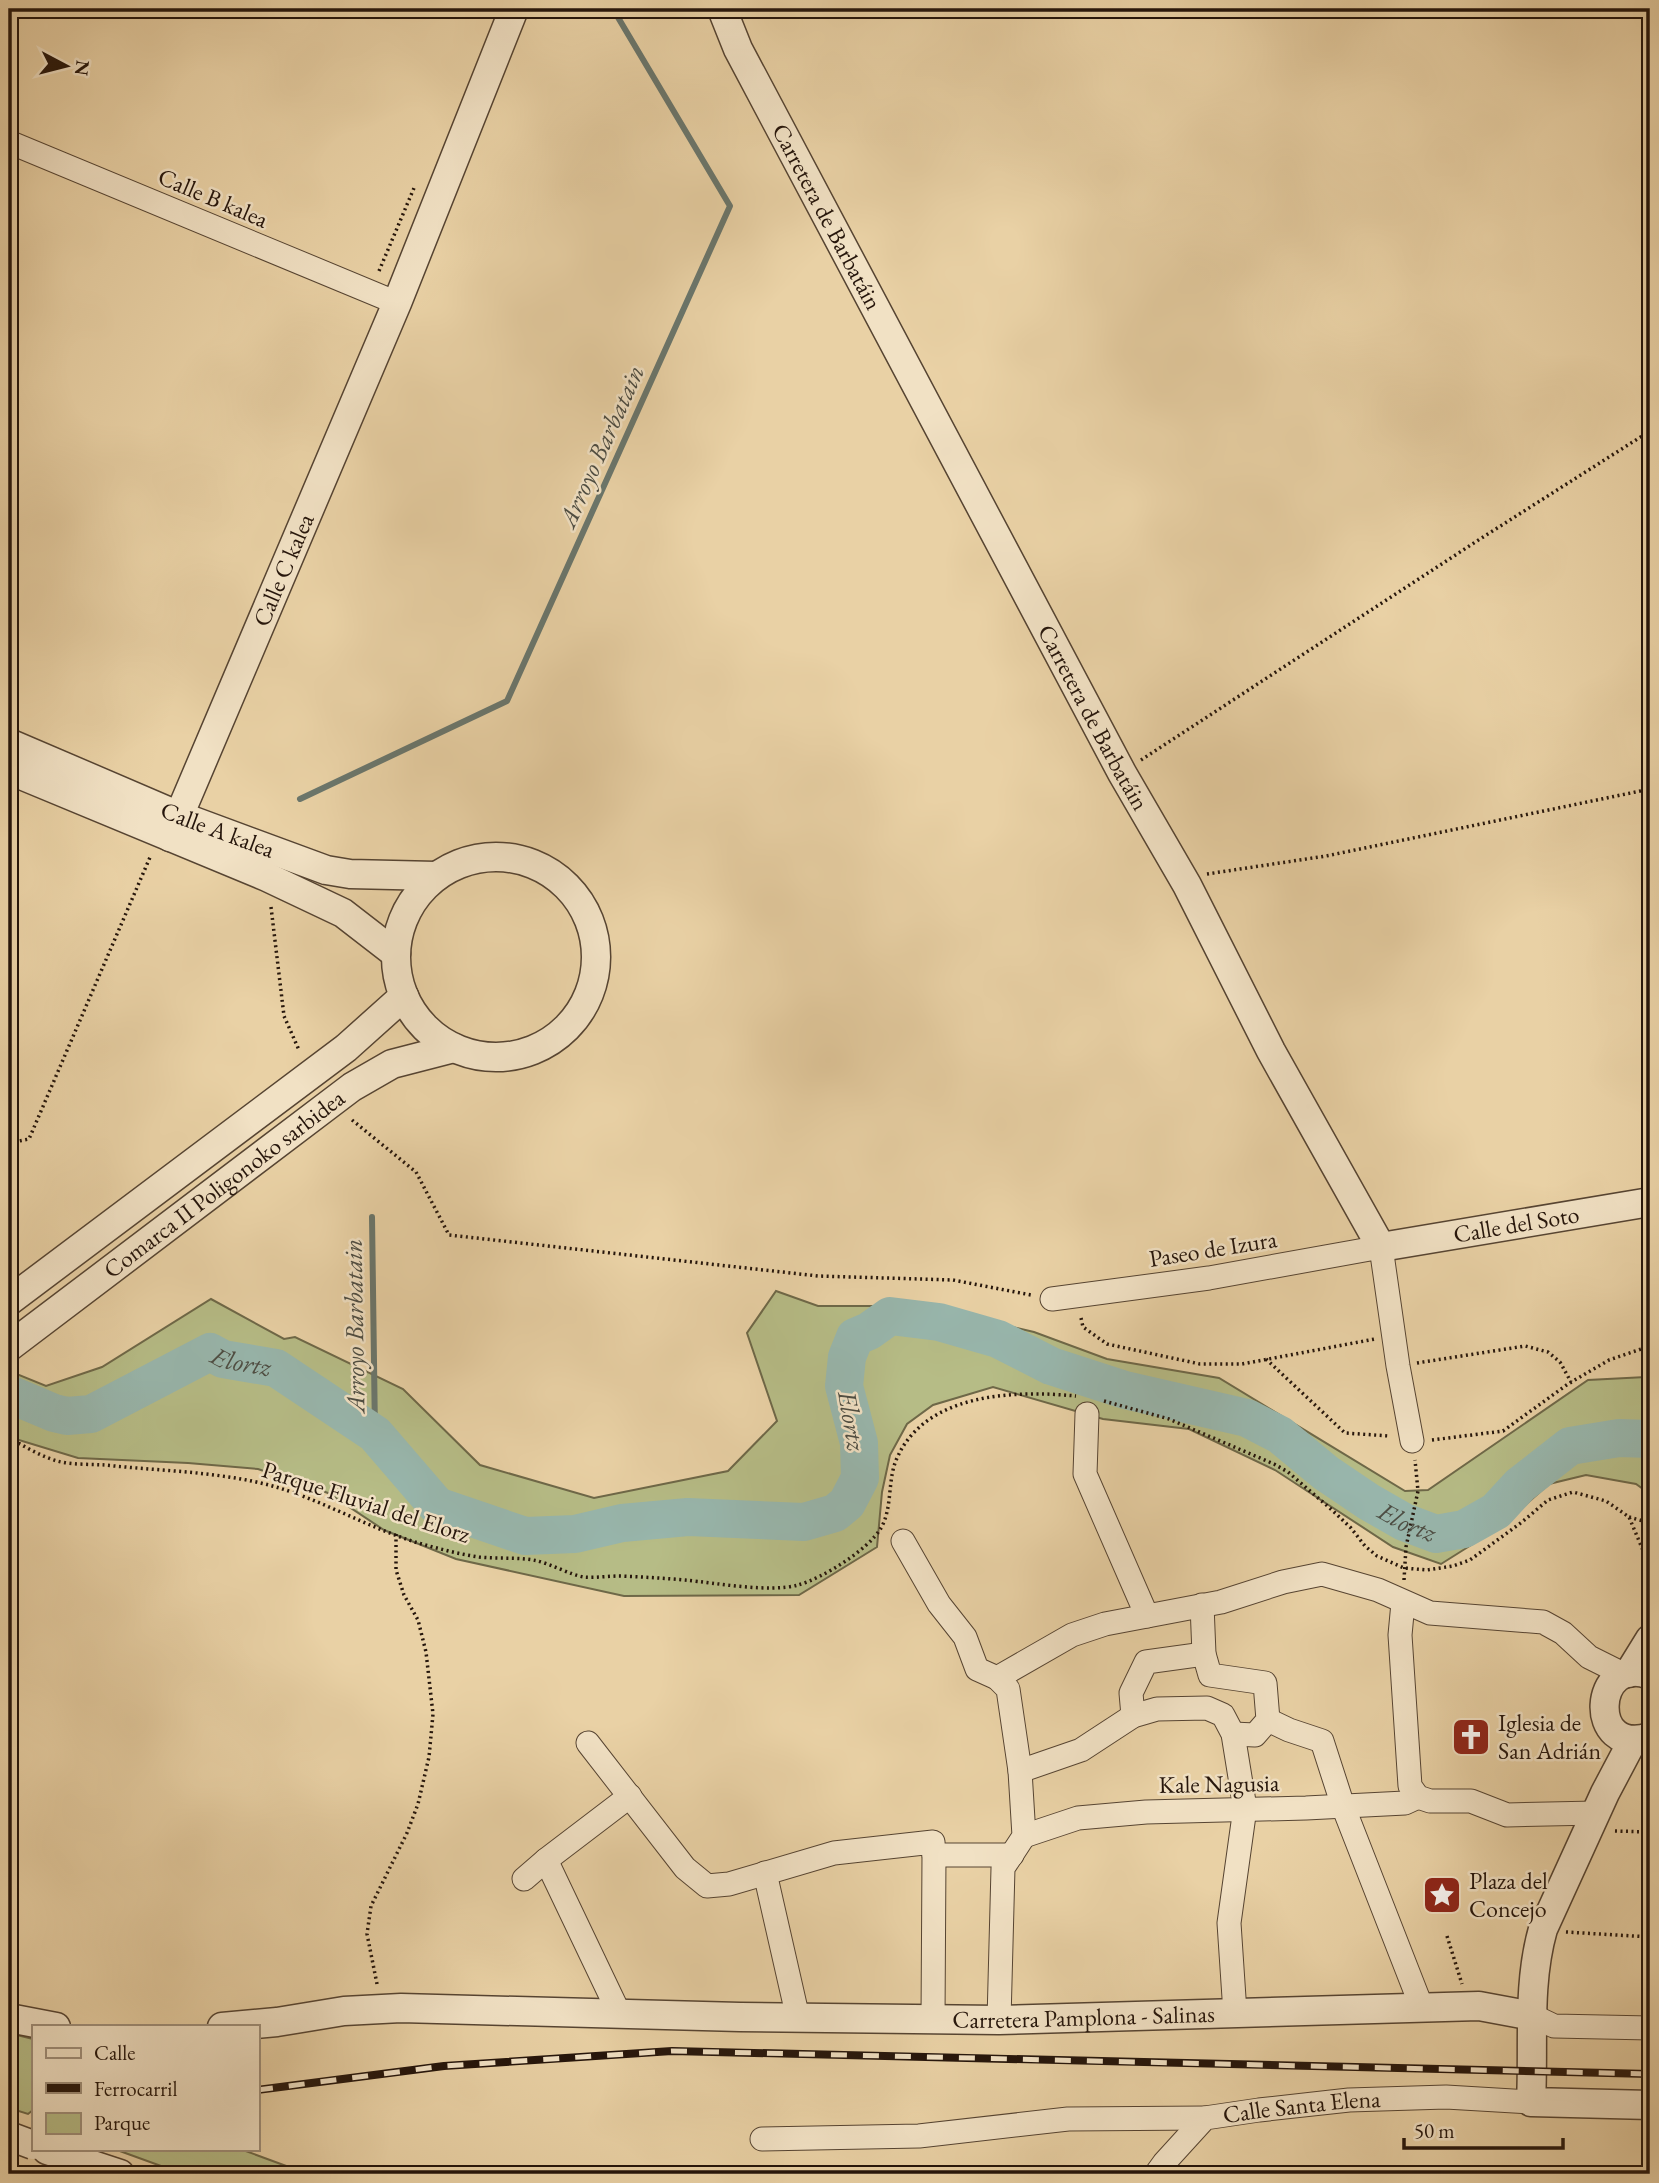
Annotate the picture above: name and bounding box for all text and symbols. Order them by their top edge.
north arrow [32,32,102,102]
text: N [69,59,96,78]
street label: Carretera de Barbatáin [765,118,890,315]
street label: Calle B kalea [153,160,273,235]
water label: Arroyo Barbatain [549,360,652,534]
street label: Calle C kalea [245,508,321,631]
street label: Carretera de Barbatáin [1031,619,1156,816]
street label: Calle A kalea [156,794,279,865]
street label: Comarca II Poligonoko sarbidea [97,1082,351,1285]
street label: Calle del Soto [1451,1198,1581,1250]
street label: Paseo de Izura [1147,1223,1279,1274]
water label: Arroyo Barbatain [335,1239,373,1415]
water label: Elortz [204,1338,275,1384]
water label: Elortz [830,1387,874,1454]
street label: Parque Fluvial del Elorz [258,1453,474,1550]
water label: Elortz [1371,1493,1442,1550]
place label: Iglesia de San Adrián [1498,1707,1601,1766]
church icon: Iglesia de San Adrián [1450,1716,1492,1758]
street label: Kale Nagusia [1158,1767,1280,1800]
place label: Plaza del Concejo [1469,1865,1548,1924]
place icon: Plaza del Concejo [1421,1874,1463,1916]
street label: Carretera Pamplona - Salinas [952,1998,1215,2035]
legend [32,2025,259,2152]
text: Calle [94,2039,136,2066]
text: Ferrocarril [94,2075,178,2102]
street label: Calle Santa Elena [1221,2083,1382,2130]
scale bar [1404,2106,1563,2150]
text: Parque [94,2109,150,2136]
text: 50 m [1414,2117,1455,2144]

